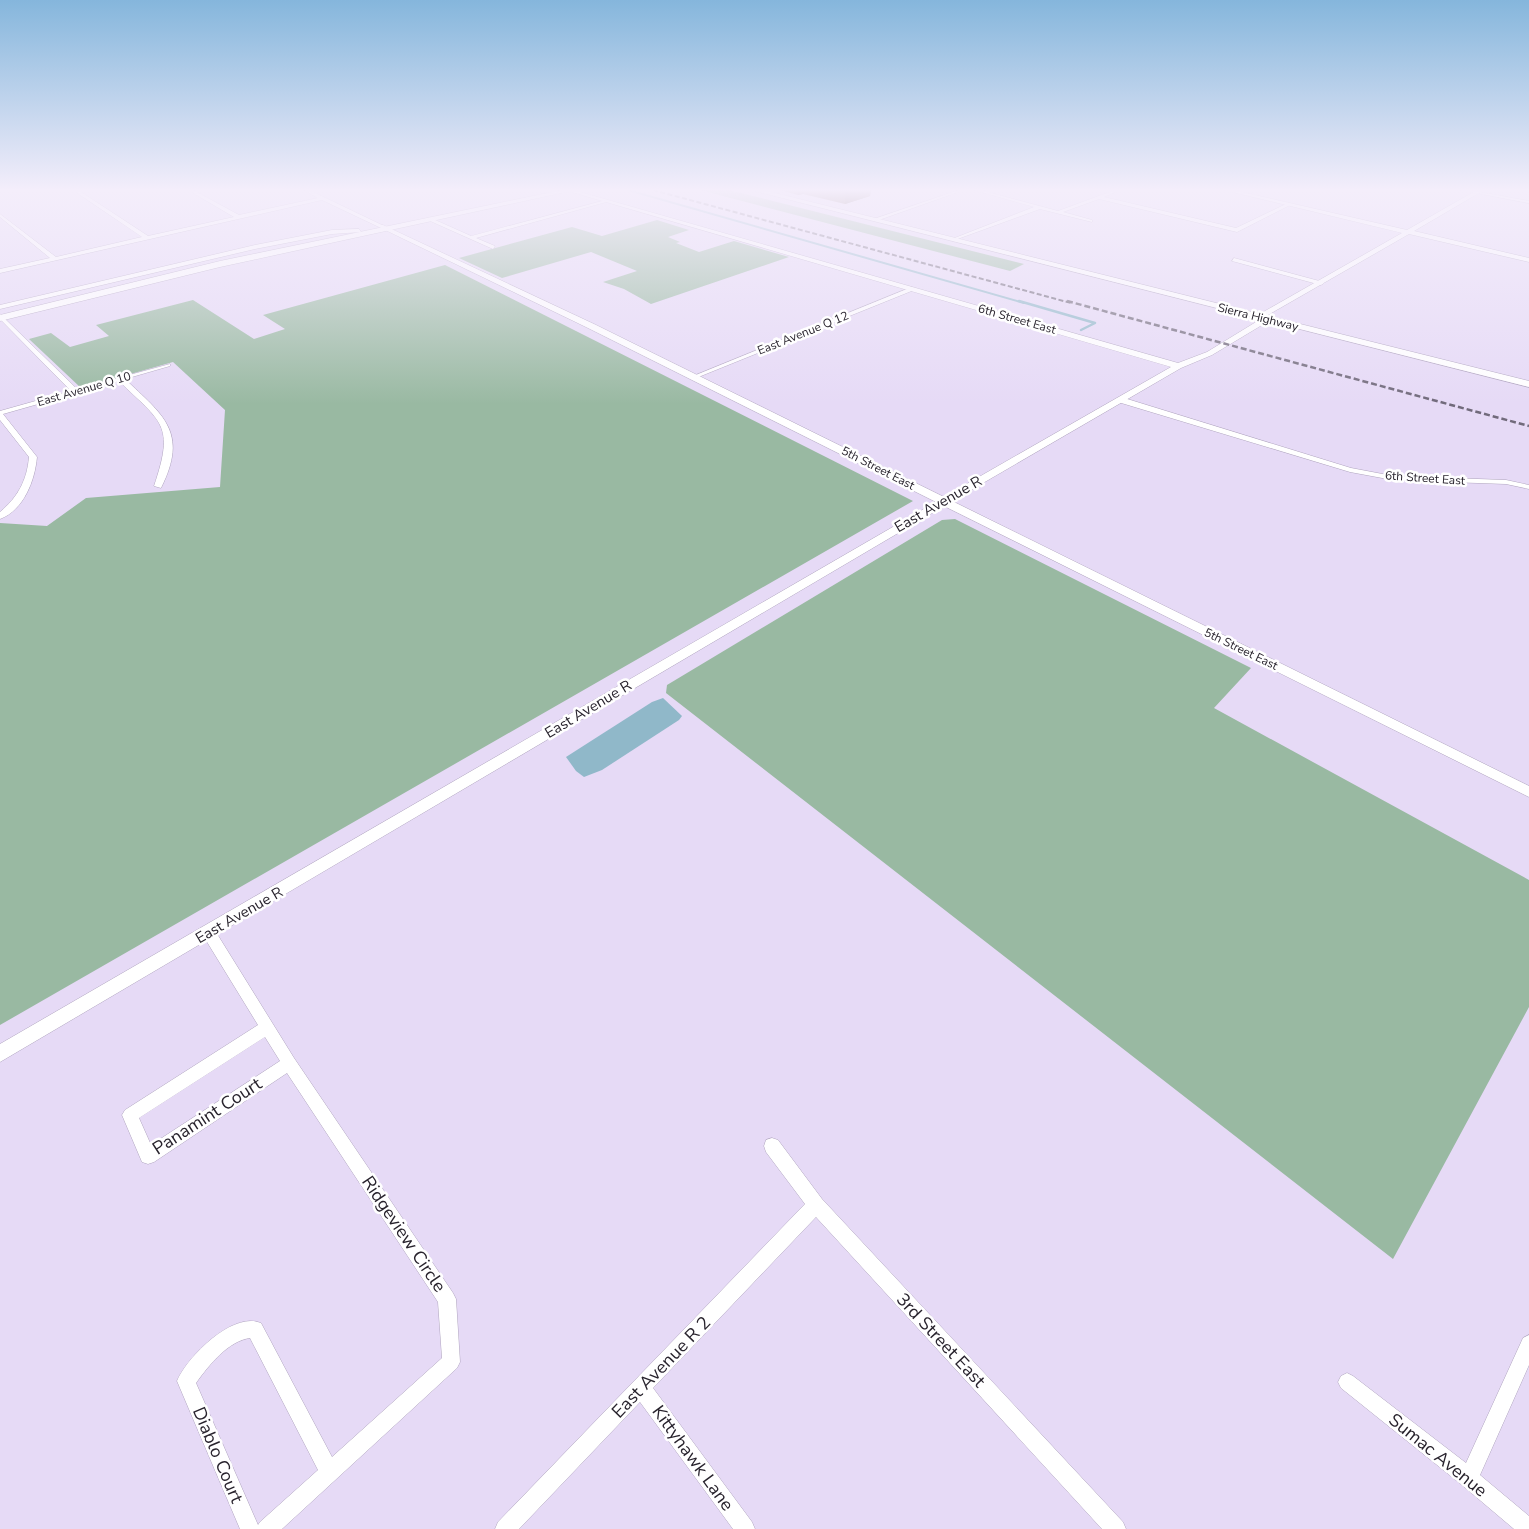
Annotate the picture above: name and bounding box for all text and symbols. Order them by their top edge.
street label: Sierra Highway [1216,299,1301,335]
street label: 6th Street East [976,300,1059,338]
street label: East Avenue Q 12 [755,307,851,359]
street label: East Avenue Q 10 [35,368,133,410]
street label: 5th Street East [839,443,918,494]
street label: 6th Street East [1384,467,1466,489]
street label: East Avenue R [891,471,985,537]
street label: 5th Street East [1201,624,1281,674]
street label: East Avenue R [541,675,635,743]
street label: East Avenue R [192,882,286,948]
street label: Panamint Court [148,1071,267,1160]
street label: Ridgeview Circle [356,1171,452,1297]
street label: 3rd Street East [891,1288,991,1393]
street label: East Avenue R 2 [606,1311,716,1423]
street label: Kittyhawk Lane [647,1400,739,1516]
street label: Diablo Court [187,1403,249,1507]
street label: Sumac Avenue [1384,1408,1492,1502]

